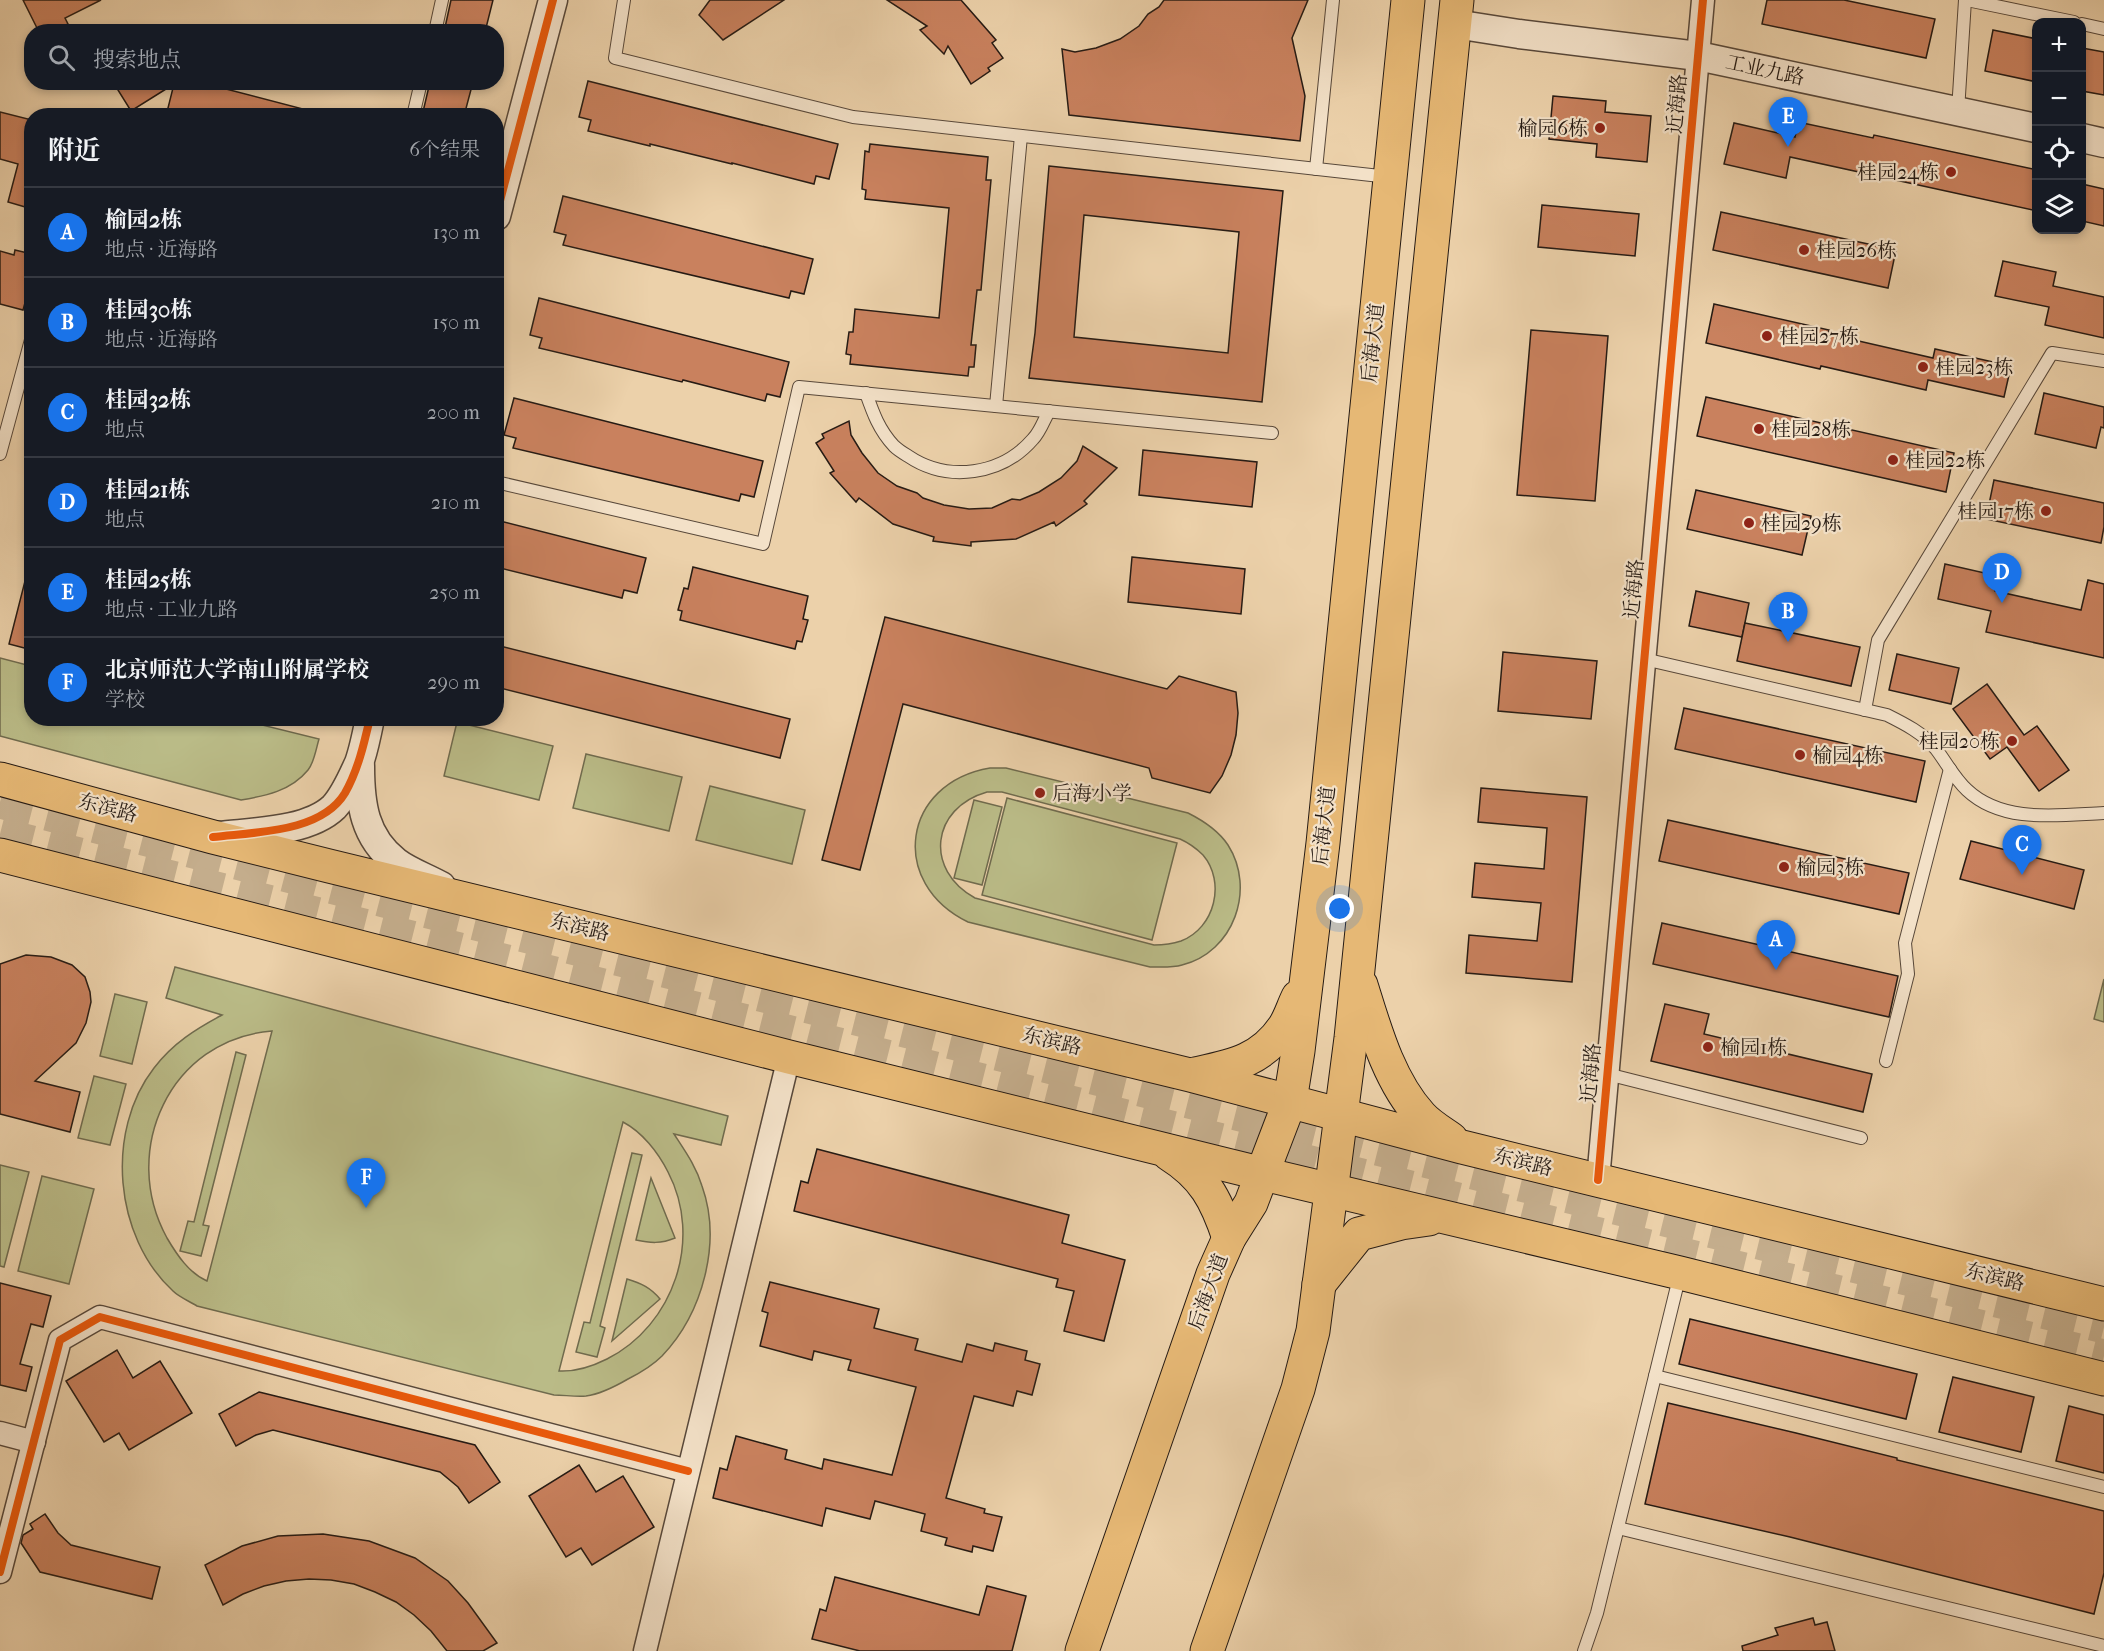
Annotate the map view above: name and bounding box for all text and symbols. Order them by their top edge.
map controls [2032,18,2086,234]
button: + [2032,18,2086,72]
search box [24,24,504,90]
icon: search [45,41,78,74]
text: 搜索地点 [93,47,181,73]
street label: 工业九路 [1723,50,1807,90]
button: − [2032,72,2086,126]
street label: 近海路 [1663,73,1691,135]
pin: E [1768,98,1808,147]
place label: 榆园6栋 [1517,117,1588,140]
marker: 榆园6栋 [1593,121,1607,135]
button: locate [2032,126,2086,180]
text: 附近 [48,135,100,166]
text: 6个结果 [409,138,480,161]
place label: 桂园24栋 [1857,161,1939,184]
marker: 桂园24栋 [1944,165,1958,179]
button: layers [2032,180,2086,234]
text: 榆园2栋 [105,207,182,233]
text: A [61,221,74,244]
text: 130 m [433,221,480,244]
text: 地点 · 近海路 [105,238,218,261]
place label: 桂园26栋 [1816,239,1897,262]
marker: 桂园26栋 [1797,243,1811,257]
text: 桂园30栋 [105,297,192,323]
street label: 后海大道 [1357,302,1389,384]
text: B [61,311,74,334]
text: 150 m [432,311,480,334]
place label: 桂园27栋 [1779,325,1859,348]
text: 地点 · 近海路 [105,328,218,351]
marker: 桂园27栋 [1760,329,1774,343]
place label: 桂园23栋 [1935,356,2014,379]
marker: 桂园23栋 [1916,360,1930,374]
text: 桂园32栋 [105,387,191,413]
text: C [61,401,74,424]
text: 200 m [427,401,480,424]
text: 地点 [105,418,145,441]
place label: 桂园28栋 [1771,418,1851,441]
marker: 桂园28栋 [1752,422,1766,436]
place label: 桂园22栋 [1905,449,1986,472]
marker: 桂园22栋 [1886,453,1900,467]
text: 桂园21栋 [105,477,190,503]
text: D [60,491,75,514]
text: 210 m [431,491,480,514]
place label: 桂园17栋 [1957,500,2034,523]
marker: 桂园17栋 [2039,504,2053,518]
text: 地点 [105,508,145,531]
place label: 桂园29栋 [1761,512,1842,535]
marker: 桂园29栋 [1742,516,1756,530]
pin: D [1982,554,2022,603]
street label: 近海路 [1620,558,1648,620]
text: 桂园25栋 [105,567,192,593]
text: E [61,581,74,604]
text: 250 m [429,581,480,604]
pin: B [1768,592,1808,642]
text: 地点 · 工业九路 [105,598,238,621]
text: 北京师范大学南山附属学校 [105,657,369,683]
text: F [62,671,73,694]
text: 290 m [427,671,480,694]
text: 学校 [105,688,145,711]
place label: 桂园20栋 [1919,730,2000,753]
marker: 桂园20栋 [2005,734,2019,748]
place label: 榆园4栋 [1812,744,1884,767]
marker: 榆园4栋 [1793,748,1807,762]
place label: 后海小学 [1052,782,1132,805]
street label: 后海大道 [1308,785,1340,867]
marker: 后海小学 [1033,786,1047,800]
street label: 东滨路 [76,789,140,827]
pin: C [2002,826,2042,875]
place label: 榆园3栋 [1796,856,1864,879]
marker: 榆园3栋 [1777,860,1791,874]
your location [1325,894,1354,923]
street label: 东滨路 [548,909,612,945]
pin: A [1756,920,1796,970]
street label: 东滨路 [1020,1023,1084,1059]
place label: 榆园1栋 [1720,1036,1787,1059]
marker: 榆园1栋 [1701,1040,1715,1054]
street label: 近海路 [1577,1042,1605,1104]
street label: 东滨路 [1491,1144,1555,1180]
pin: F [346,1158,386,1208]
street label: 后海大道 [1184,1250,1232,1334]
street label: 东滨路 [1963,1259,2027,1295]

